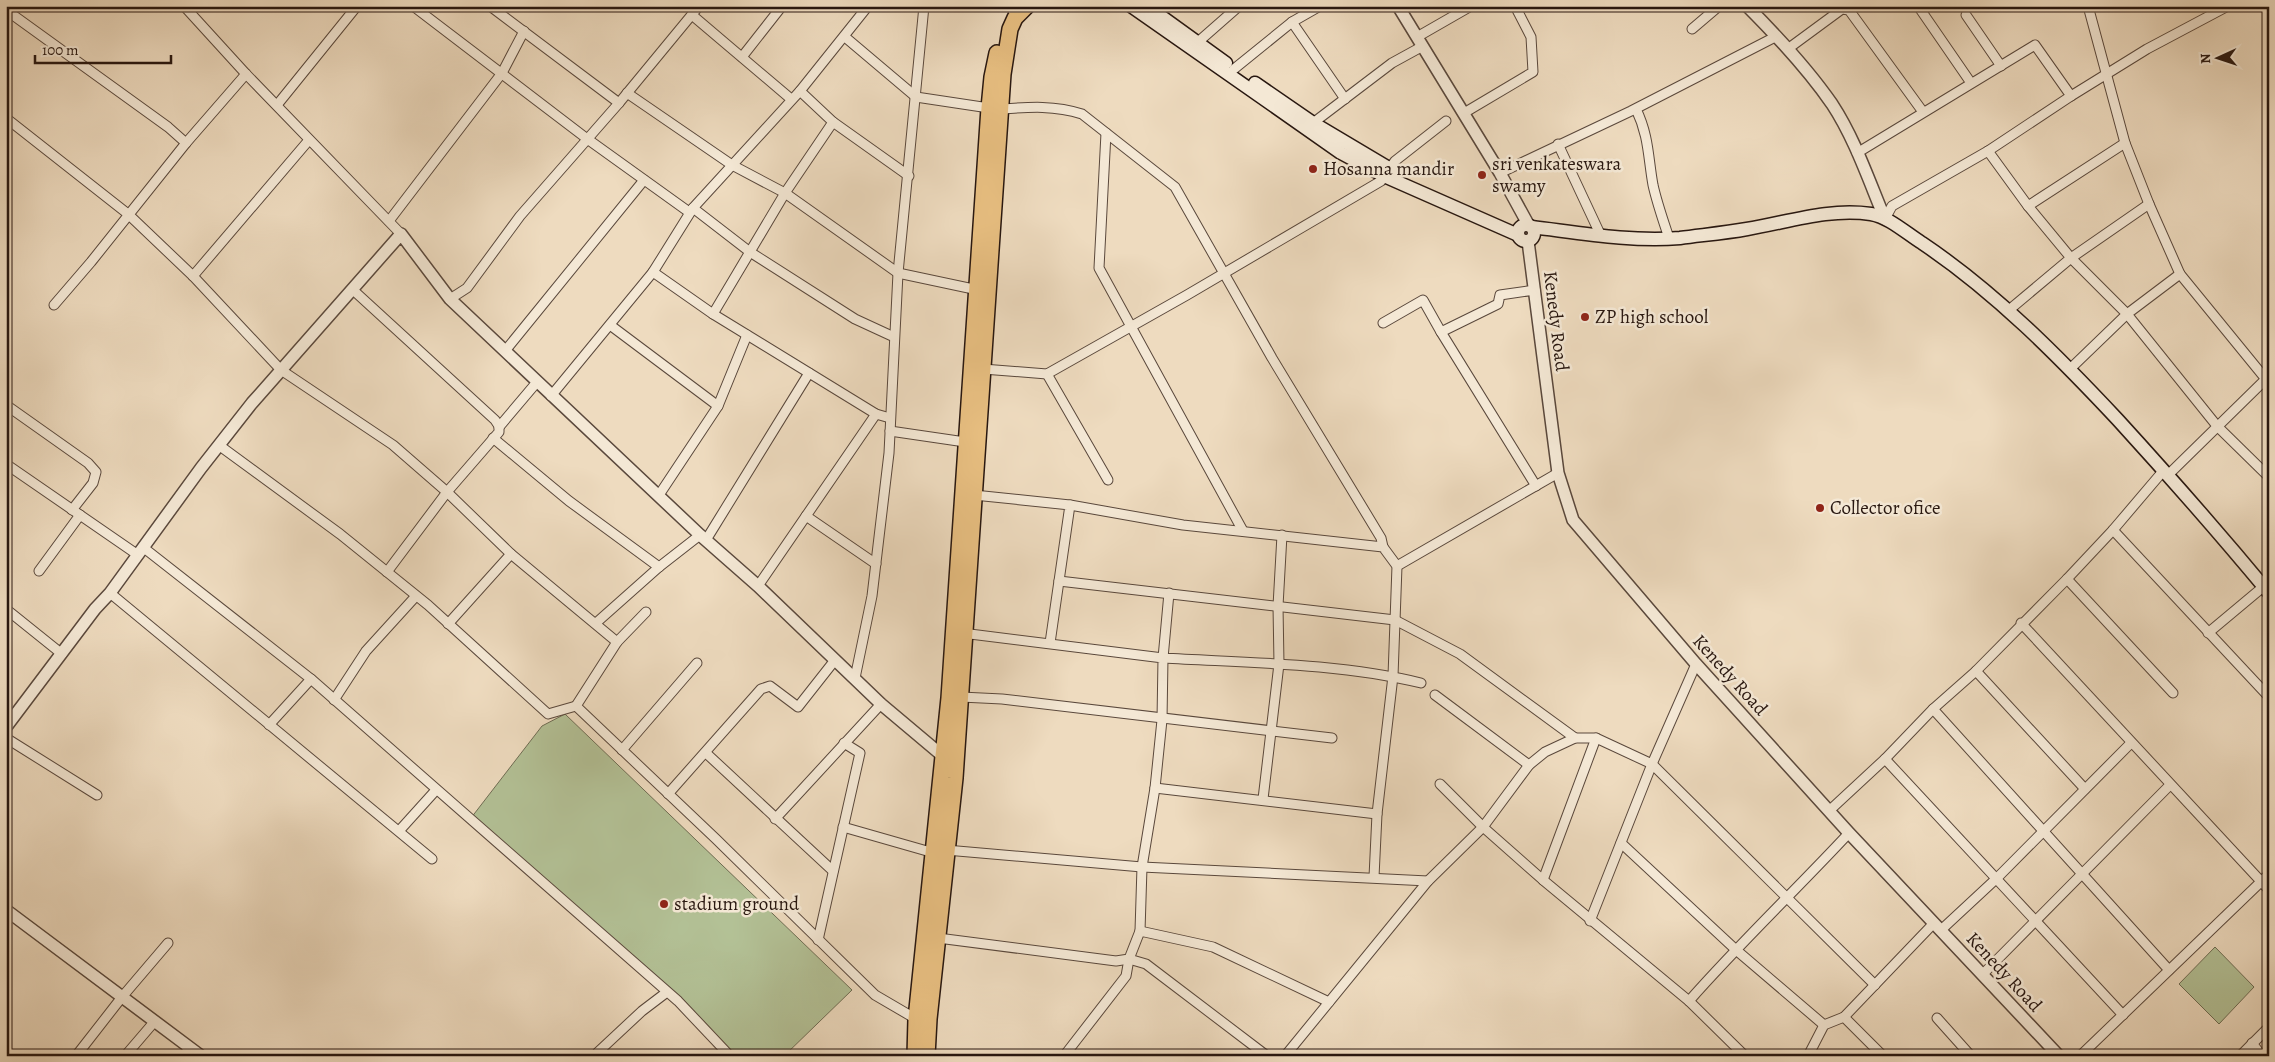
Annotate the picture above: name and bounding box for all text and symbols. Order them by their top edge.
scale bar [35,32,171,64]
north arrow [2192,32,2242,82]
text: 100 m [42,40,79,60]
text: N [2196,53,2215,64]
place label: sri venkateswara swamy [1492,151,1621,199]
place label: Hosanna mandir [1323,156,1454,182]
marker: Hosanna mandir [1307,163,1319,175]
marker: sri venkateswara swamy [1476,169,1488,181]
street label: Kenedy Road [1537,269,1575,373]
place label: ZP high school [1595,304,1709,330]
marker: ZP high school [1579,311,1591,323]
place label: Collector ofice [1830,495,1941,521]
marker: Collector ofice [1814,502,1826,514]
street label: Kenedy Road [1687,629,1774,722]
place label: stadium ground [674,891,800,917]
marker: stadium ground [658,898,670,910]
street label: Kenedy Road [1960,926,2048,1018]

